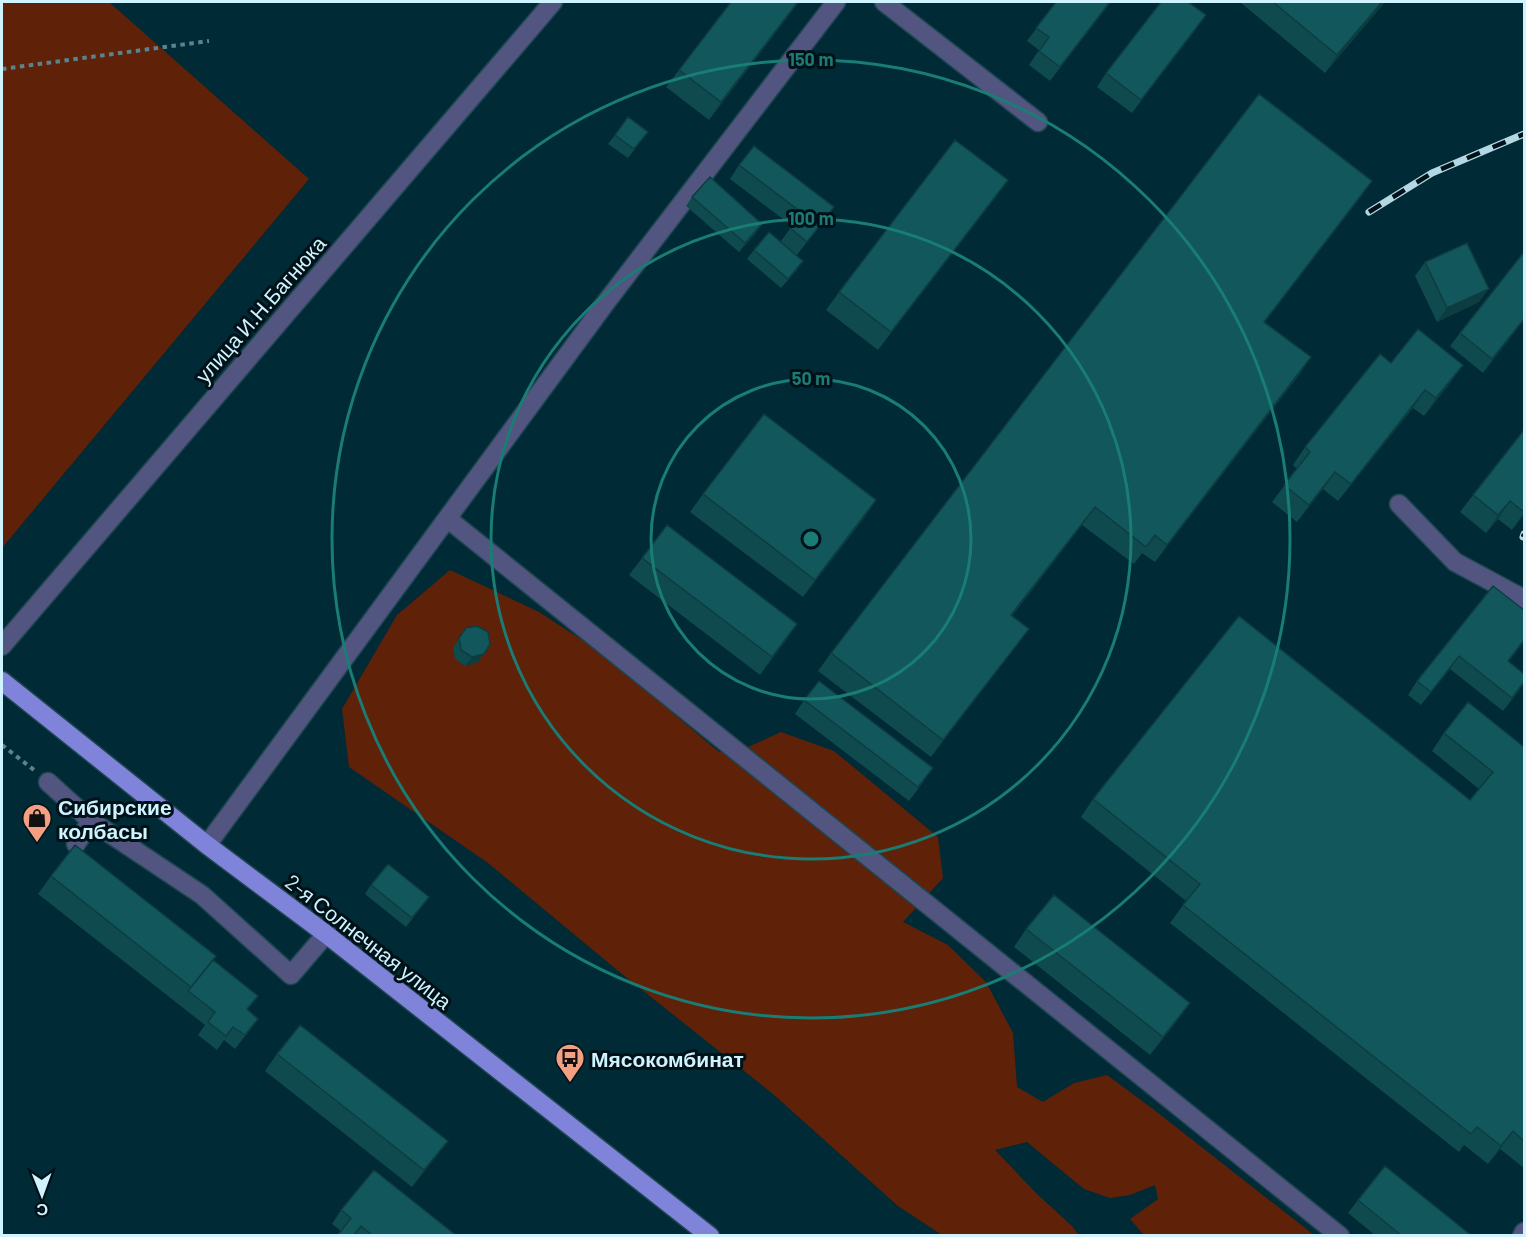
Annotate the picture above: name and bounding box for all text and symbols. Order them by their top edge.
text: 150 m [789,48,833,70]
text: 100 m [788,207,834,229]
street label: улица И.Н.Багнюка [190,231,331,387]
text: 50 m [792,367,830,389]
centre of rings [801,529,821,549]
place label: Сибирские колбасы [58,794,172,843]
shop icon: Сибирские колбасы [21,802,53,844]
street label: 2-я Солнечная улица [281,868,457,1014]
bus stop icon: Мясокомбинат [554,1042,586,1084]
place label: Мясокомбинат [591,1046,744,1071]
north arrow [12,1165,72,1225]
text: С [36,1201,48,1220]

